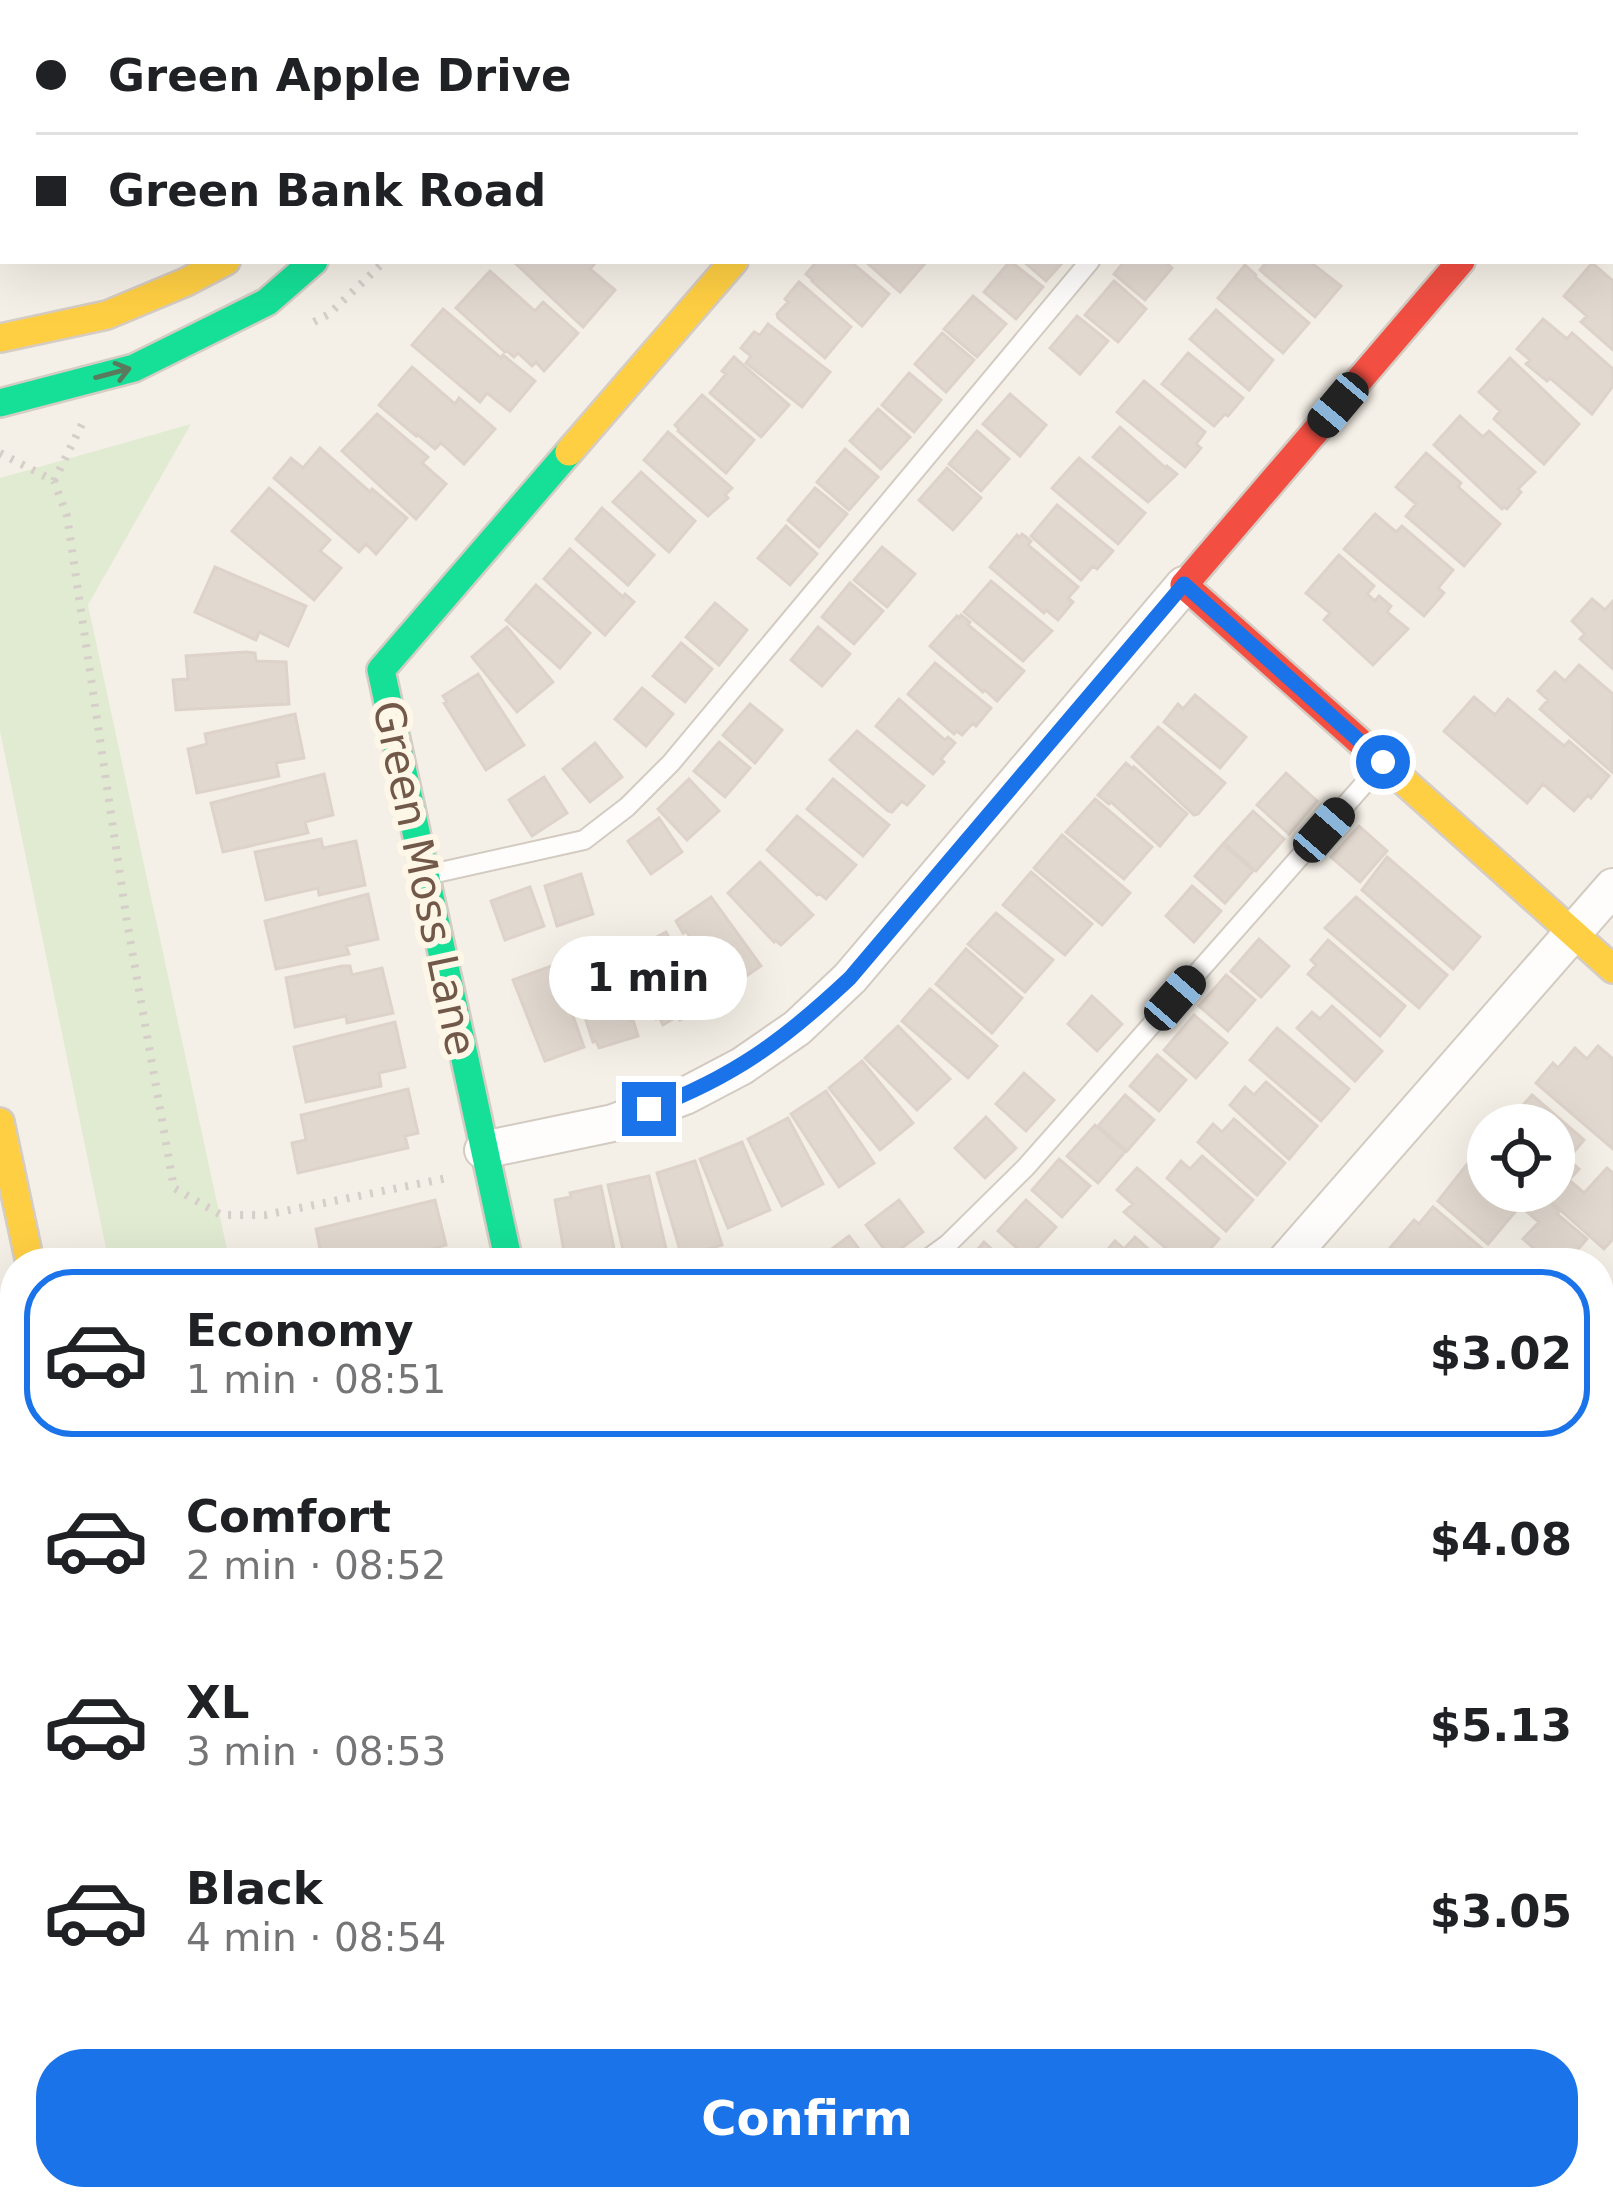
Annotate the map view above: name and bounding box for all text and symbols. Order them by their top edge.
text: Green Apple Drive [108,49,572,102]
text: Green Bank Road [108,164,546,217]
one-way arrow [94,361,132,383]
car [1301,366,1375,444]
street label: Green Moss Lane [363,696,486,1060]
route start [1356,735,1410,789]
car [1287,791,1361,869]
callout: 1 min [550,935,748,1019]
text: 1 min [587,955,709,1000]
car [1138,959,1212,1037]
route end [622,1082,676,1136]
map controls [1467,1104,1575,1212]
button: locate [1467,1104,1575,1212]
icon: car [42,1299,150,1407]
text: Economy [186,1304,414,1357]
text: $3.02 [1430,1327,1572,1380]
text: 1 min · 08:51 [186,1357,446,1402]
icon: car [42,1485,150,1593]
text: Comfort [186,1490,391,1543]
text: $4.08 [1430,1513,1572,1566]
text: 2 min · 08:52 [186,1543,446,1588]
icon: car [42,1671,150,1779]
text: XL [186,1676,249,1729]
text: $5.13 [1430,1699,1572,1752]
text: 3 min · 08:53 [186,1729,446,1774]
icon: car [42,1857,150,1965]
text: Black [186,1862,323,1915]
text: $3.05 [1430,1885,1572,1938]
text: 4 min · 08:54 [186,1915,446,1960]
button: Confirm [36,2049,1578,2187]

